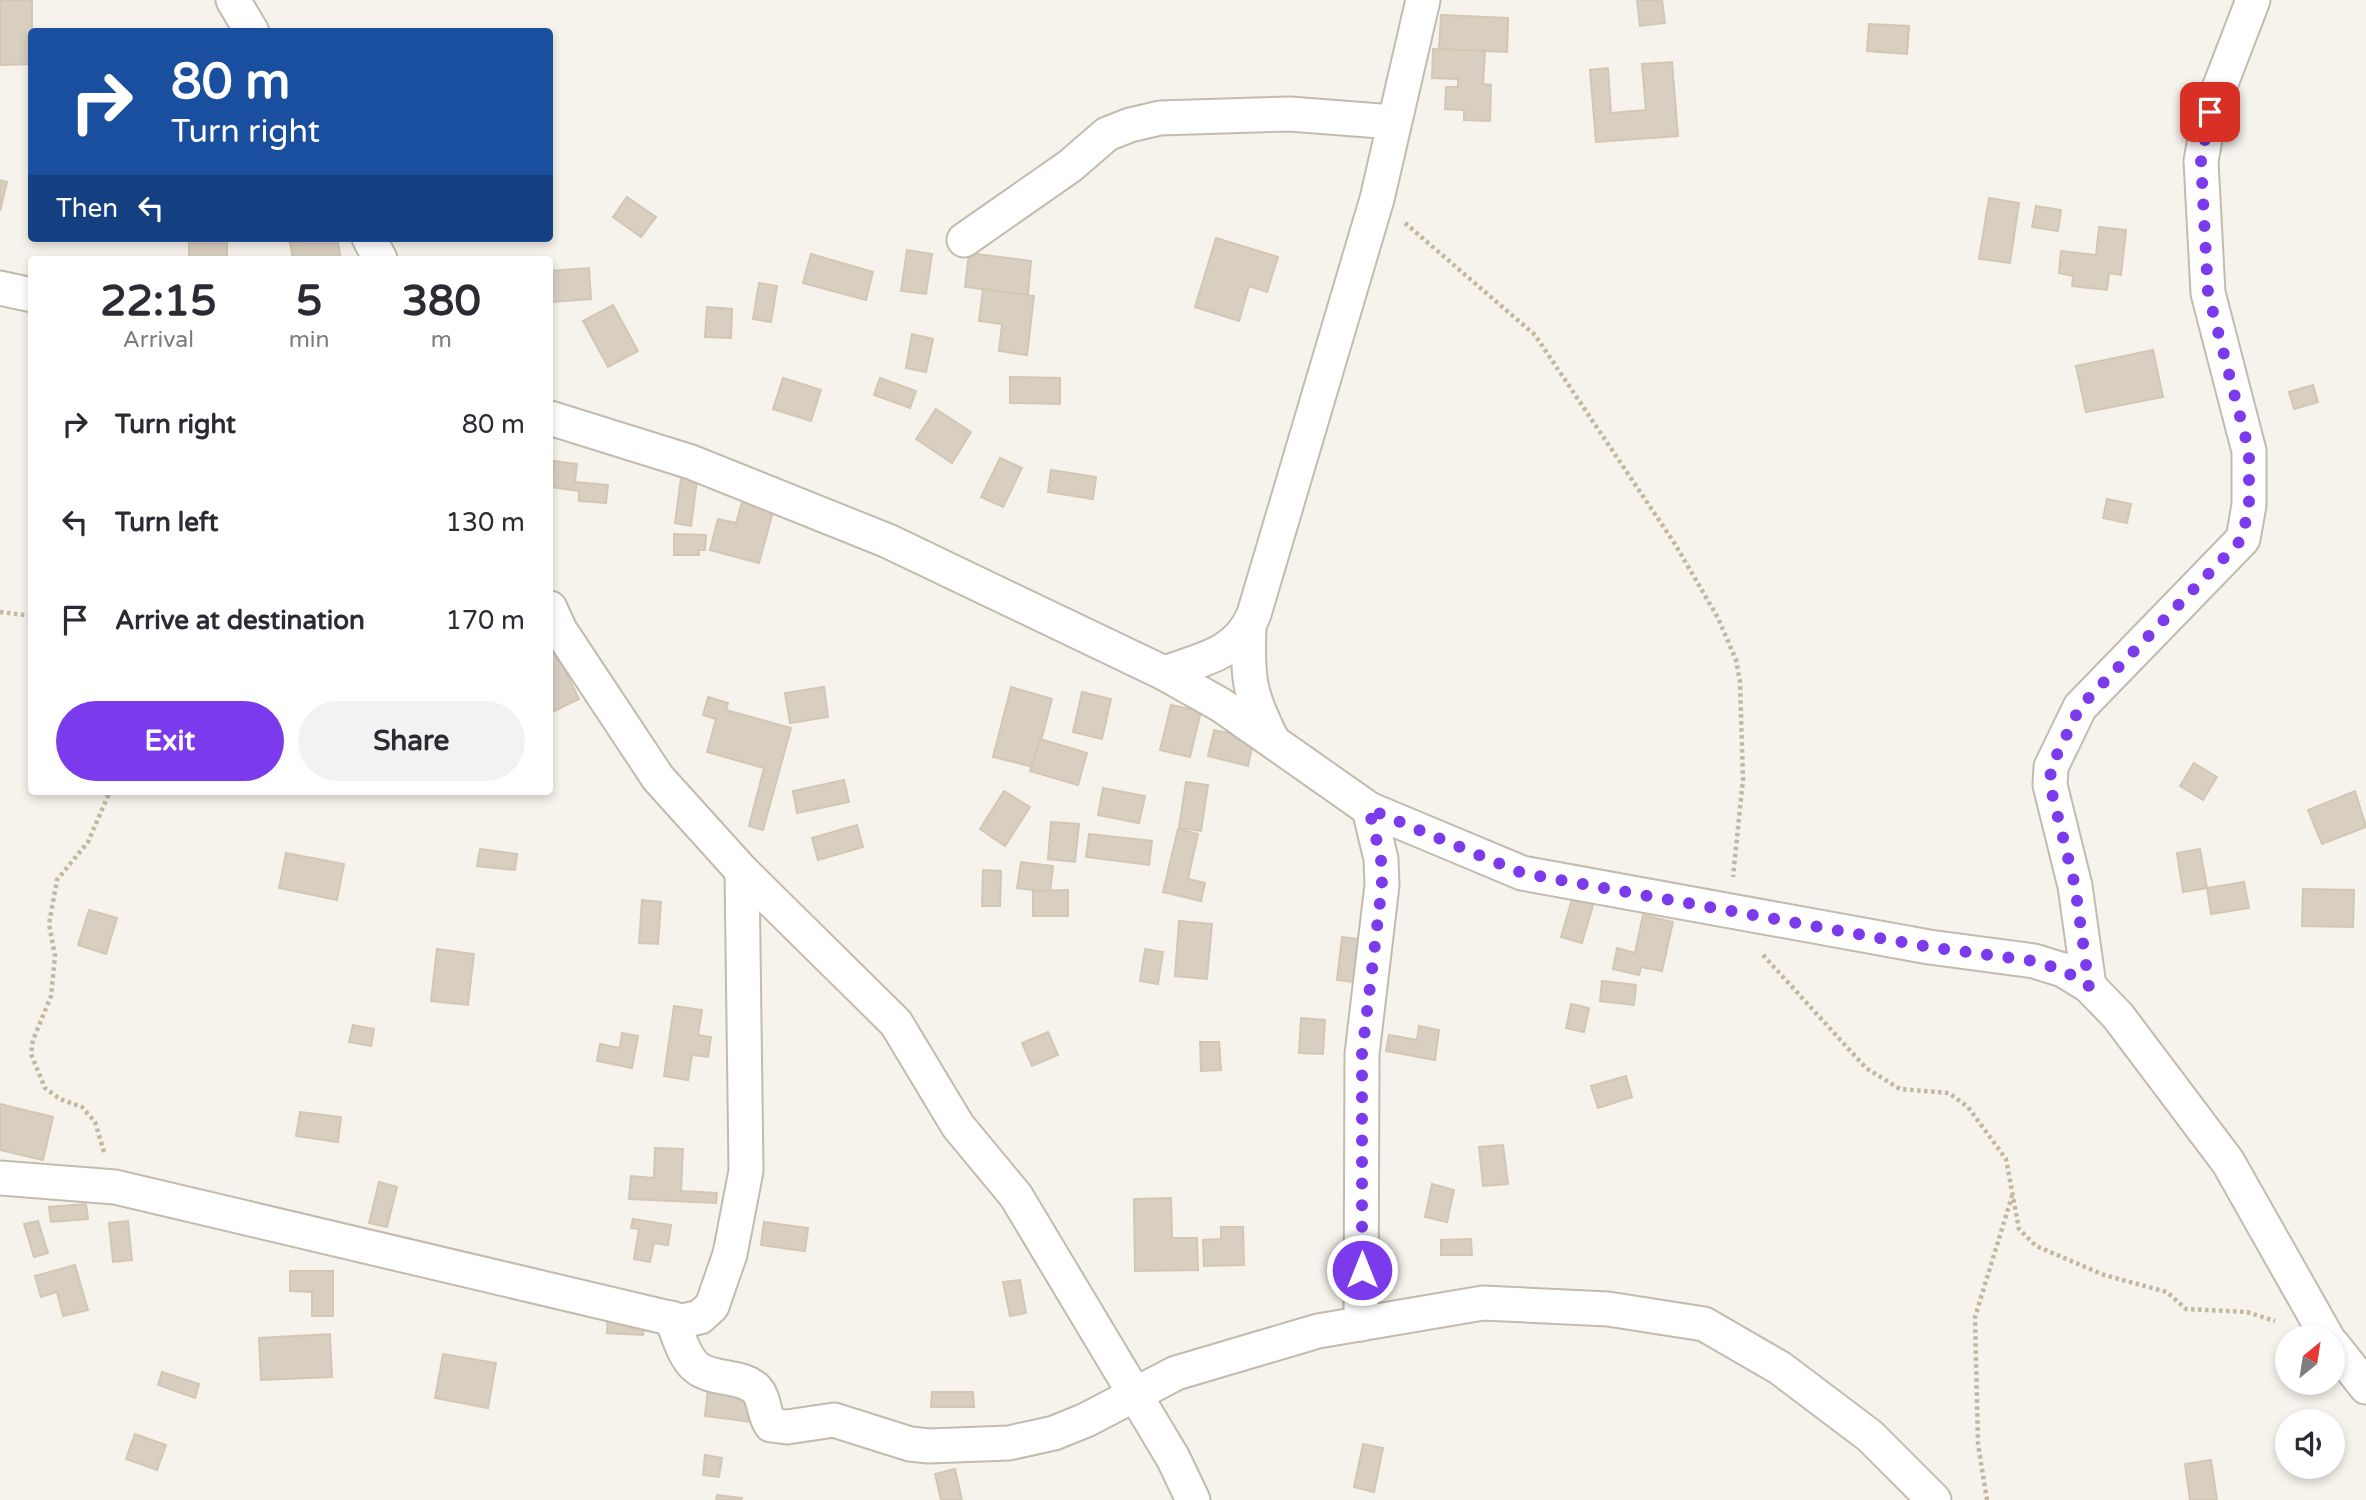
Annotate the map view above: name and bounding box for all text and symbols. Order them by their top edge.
text: 80 m [171,53,290,112]
icon: right [56,56,147,147]
pin [2180,82,2240,142]
icon: arrive [2191,93,2229,131]
text: Turn right [171,113,320,151]
icon: left [132,189,170,227]
text: Then [56,193,118,224]
text: 22:15 [100,276,217,327]
text: 5 [296,276,322,327]
text: 380 [402,276,481,327]
text: Arrival [123,326,194,354]
text: min [289,326,330,354]
text: m [431,326,452,354]
icon: right [56,405,94,443]
text: Turn right [115,409,236,440]
text: 80 m [462,409,525,440]
icon: left [56,503,94,541]
text: Turn left [115,507,218,538]
text: 130 m [445,507,525,538]
icon: arrive [56,601,94,639]
text: Arrive at destination [115,605,365,636]
text: 170 m [445,605,525,636]
button: Exit [56,701,284,781]
button: Share [298,701,525,781]
position arrow [1325,1233,1399,1307]
north arrow [2275,1325,2345,1395]
map controls [2275,1325,2345,1479]
button: sound [2275,1409,2345,1479]

